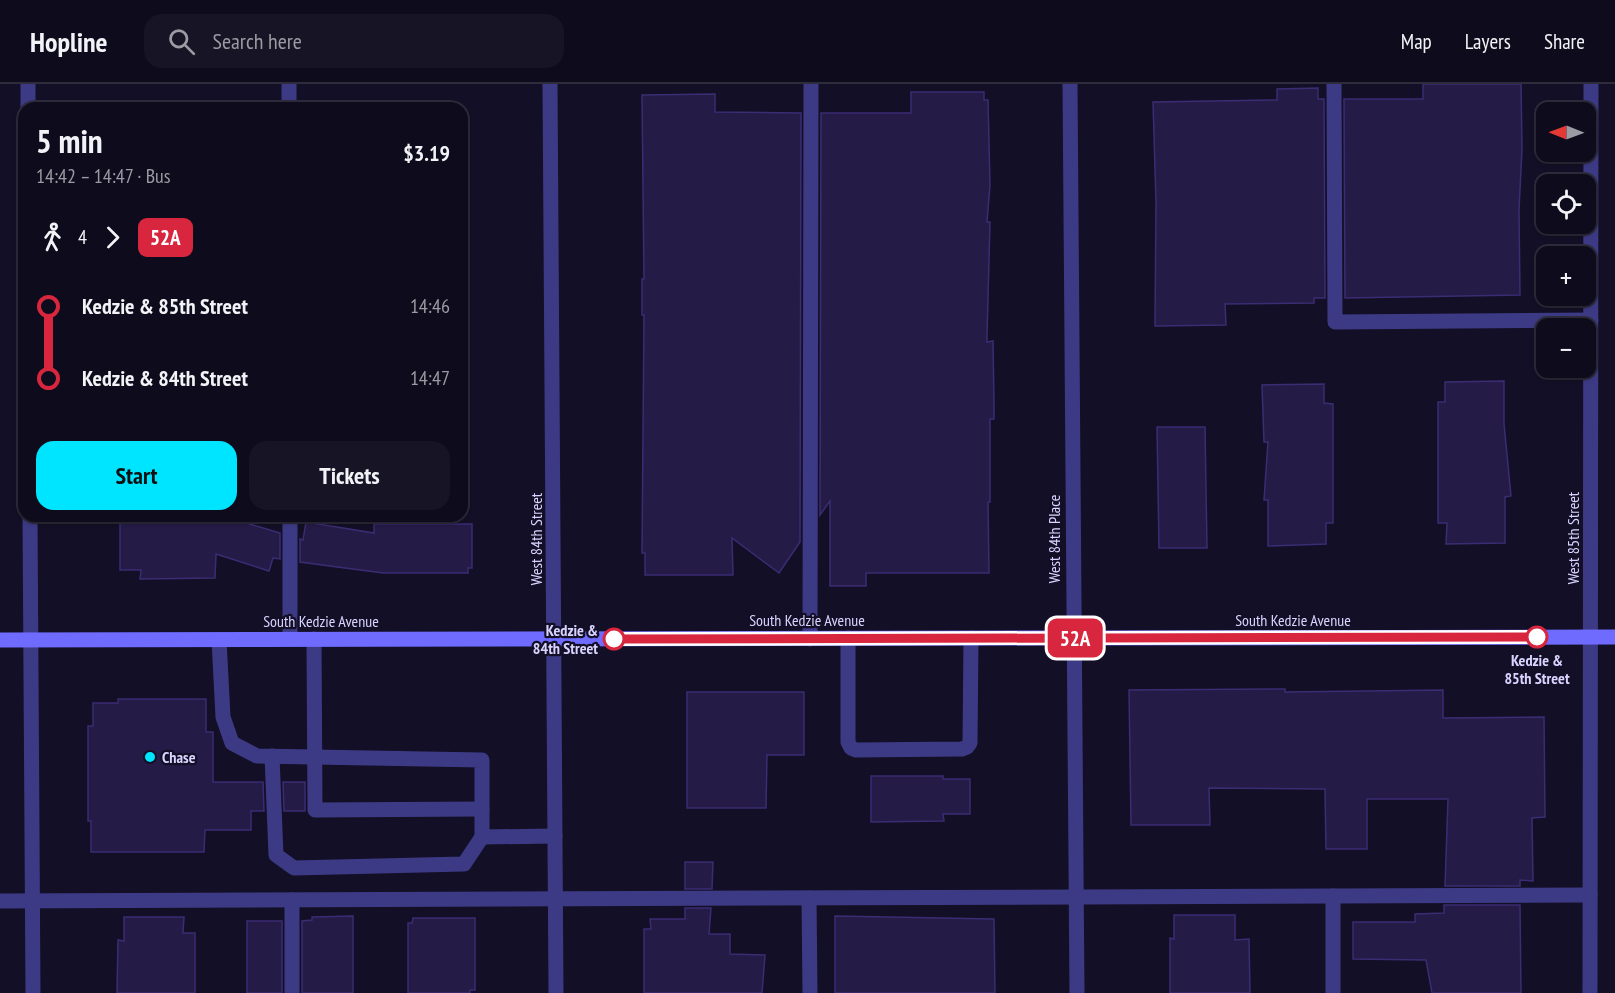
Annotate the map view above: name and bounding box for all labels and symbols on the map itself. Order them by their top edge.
north arrow [1536,102,1596,162]
street label: West 85th Street [1563,491,1583,584]
street label: West 84th Street [526,492,546,585]
street label: West 84th Place [1044,495,1064,583]
street label: South Kedzie Avenue [749,610,865,630]
street label: South Kedzie Avenue [1235,610,1351,630]
street label: South Kedzie Avenue [263,611,379,631]
line badge: 52A [1040,618,1110,658]
place label: Kedzie & 84th Street [533,620,598,658]
marker: Kedzie & 85th Street [1526,626,1548,648]
marker: Kedzie & 84th Street [603,628,625,650]
place label: Kedzie & 85th Street [1504,650,1570,688]
place label: Chase [162,747,196,767]
marker: Chase [143,750,157,764]

